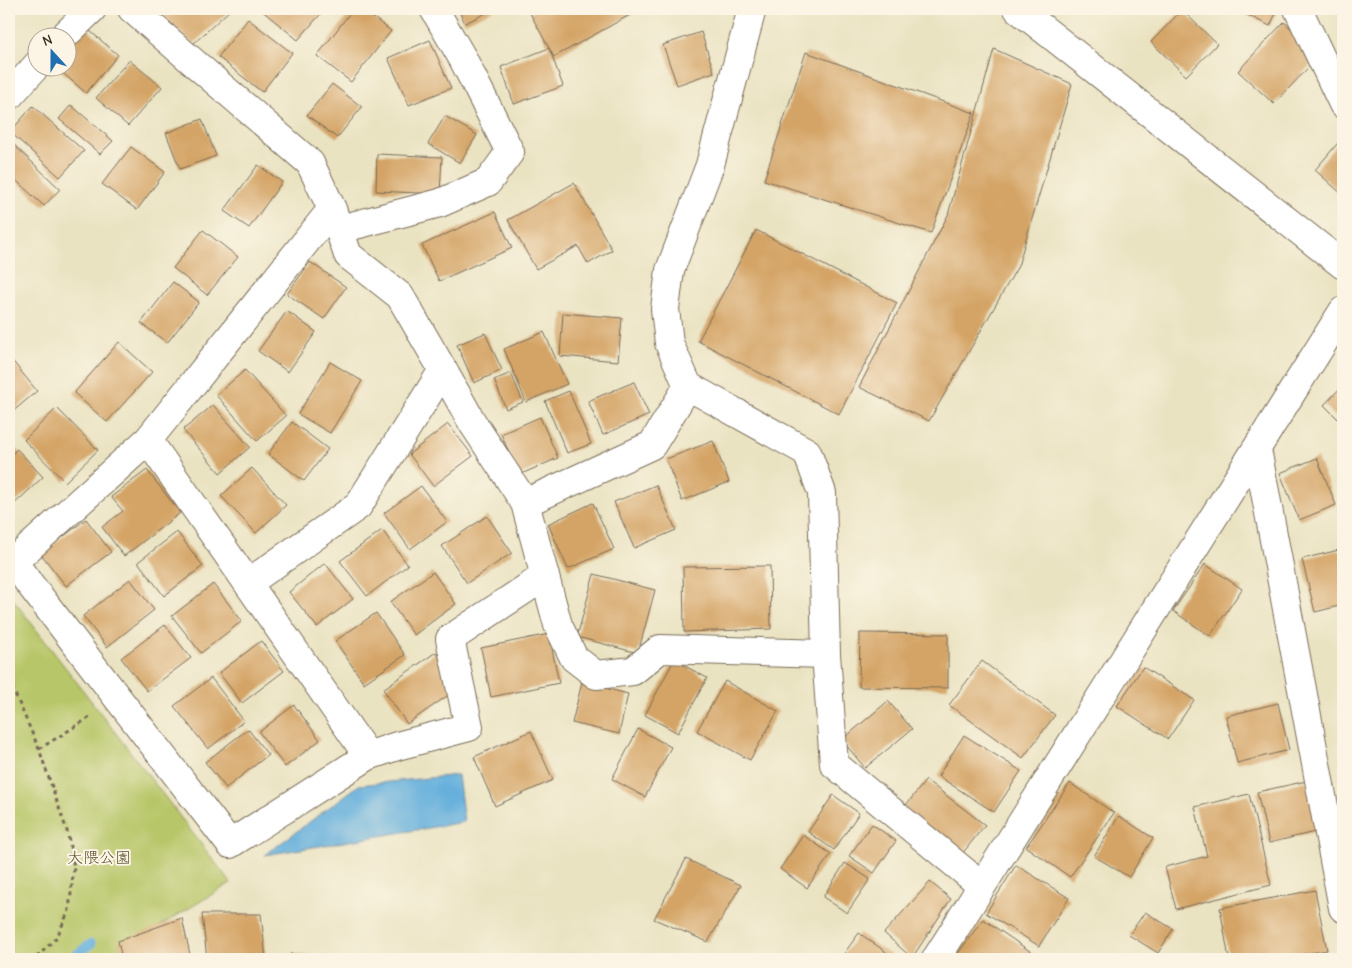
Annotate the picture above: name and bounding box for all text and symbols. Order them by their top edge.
north arrow [28,28,78,78]
text: N [40,31,55,50]
park label: 大隈公園 [67,849,131,867]

